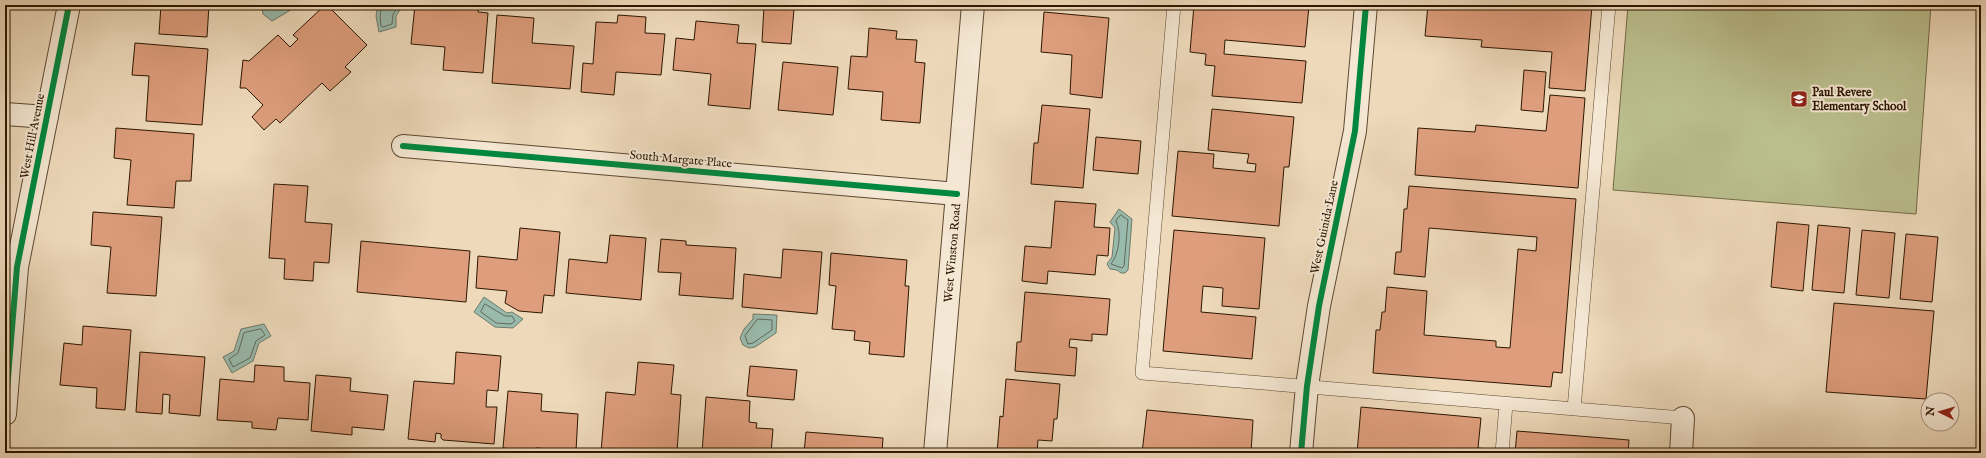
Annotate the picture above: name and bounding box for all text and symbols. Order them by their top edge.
place label: Paul Revere Elementary School [1812,85,1907,115]
school or university icon: Paul Revere Elementary School [1789,89,1809,109]
street label: West Hill Avenue [17,92,48,180]
street label: South Margate Place [629,148,733,171]
street label: West Guinida Lane [1307,178,1342,275]
street label: West Winston Road [941,202,964,303]
north arrow [1920,392,1960,432]
text: N [1924,405,1938,418]

